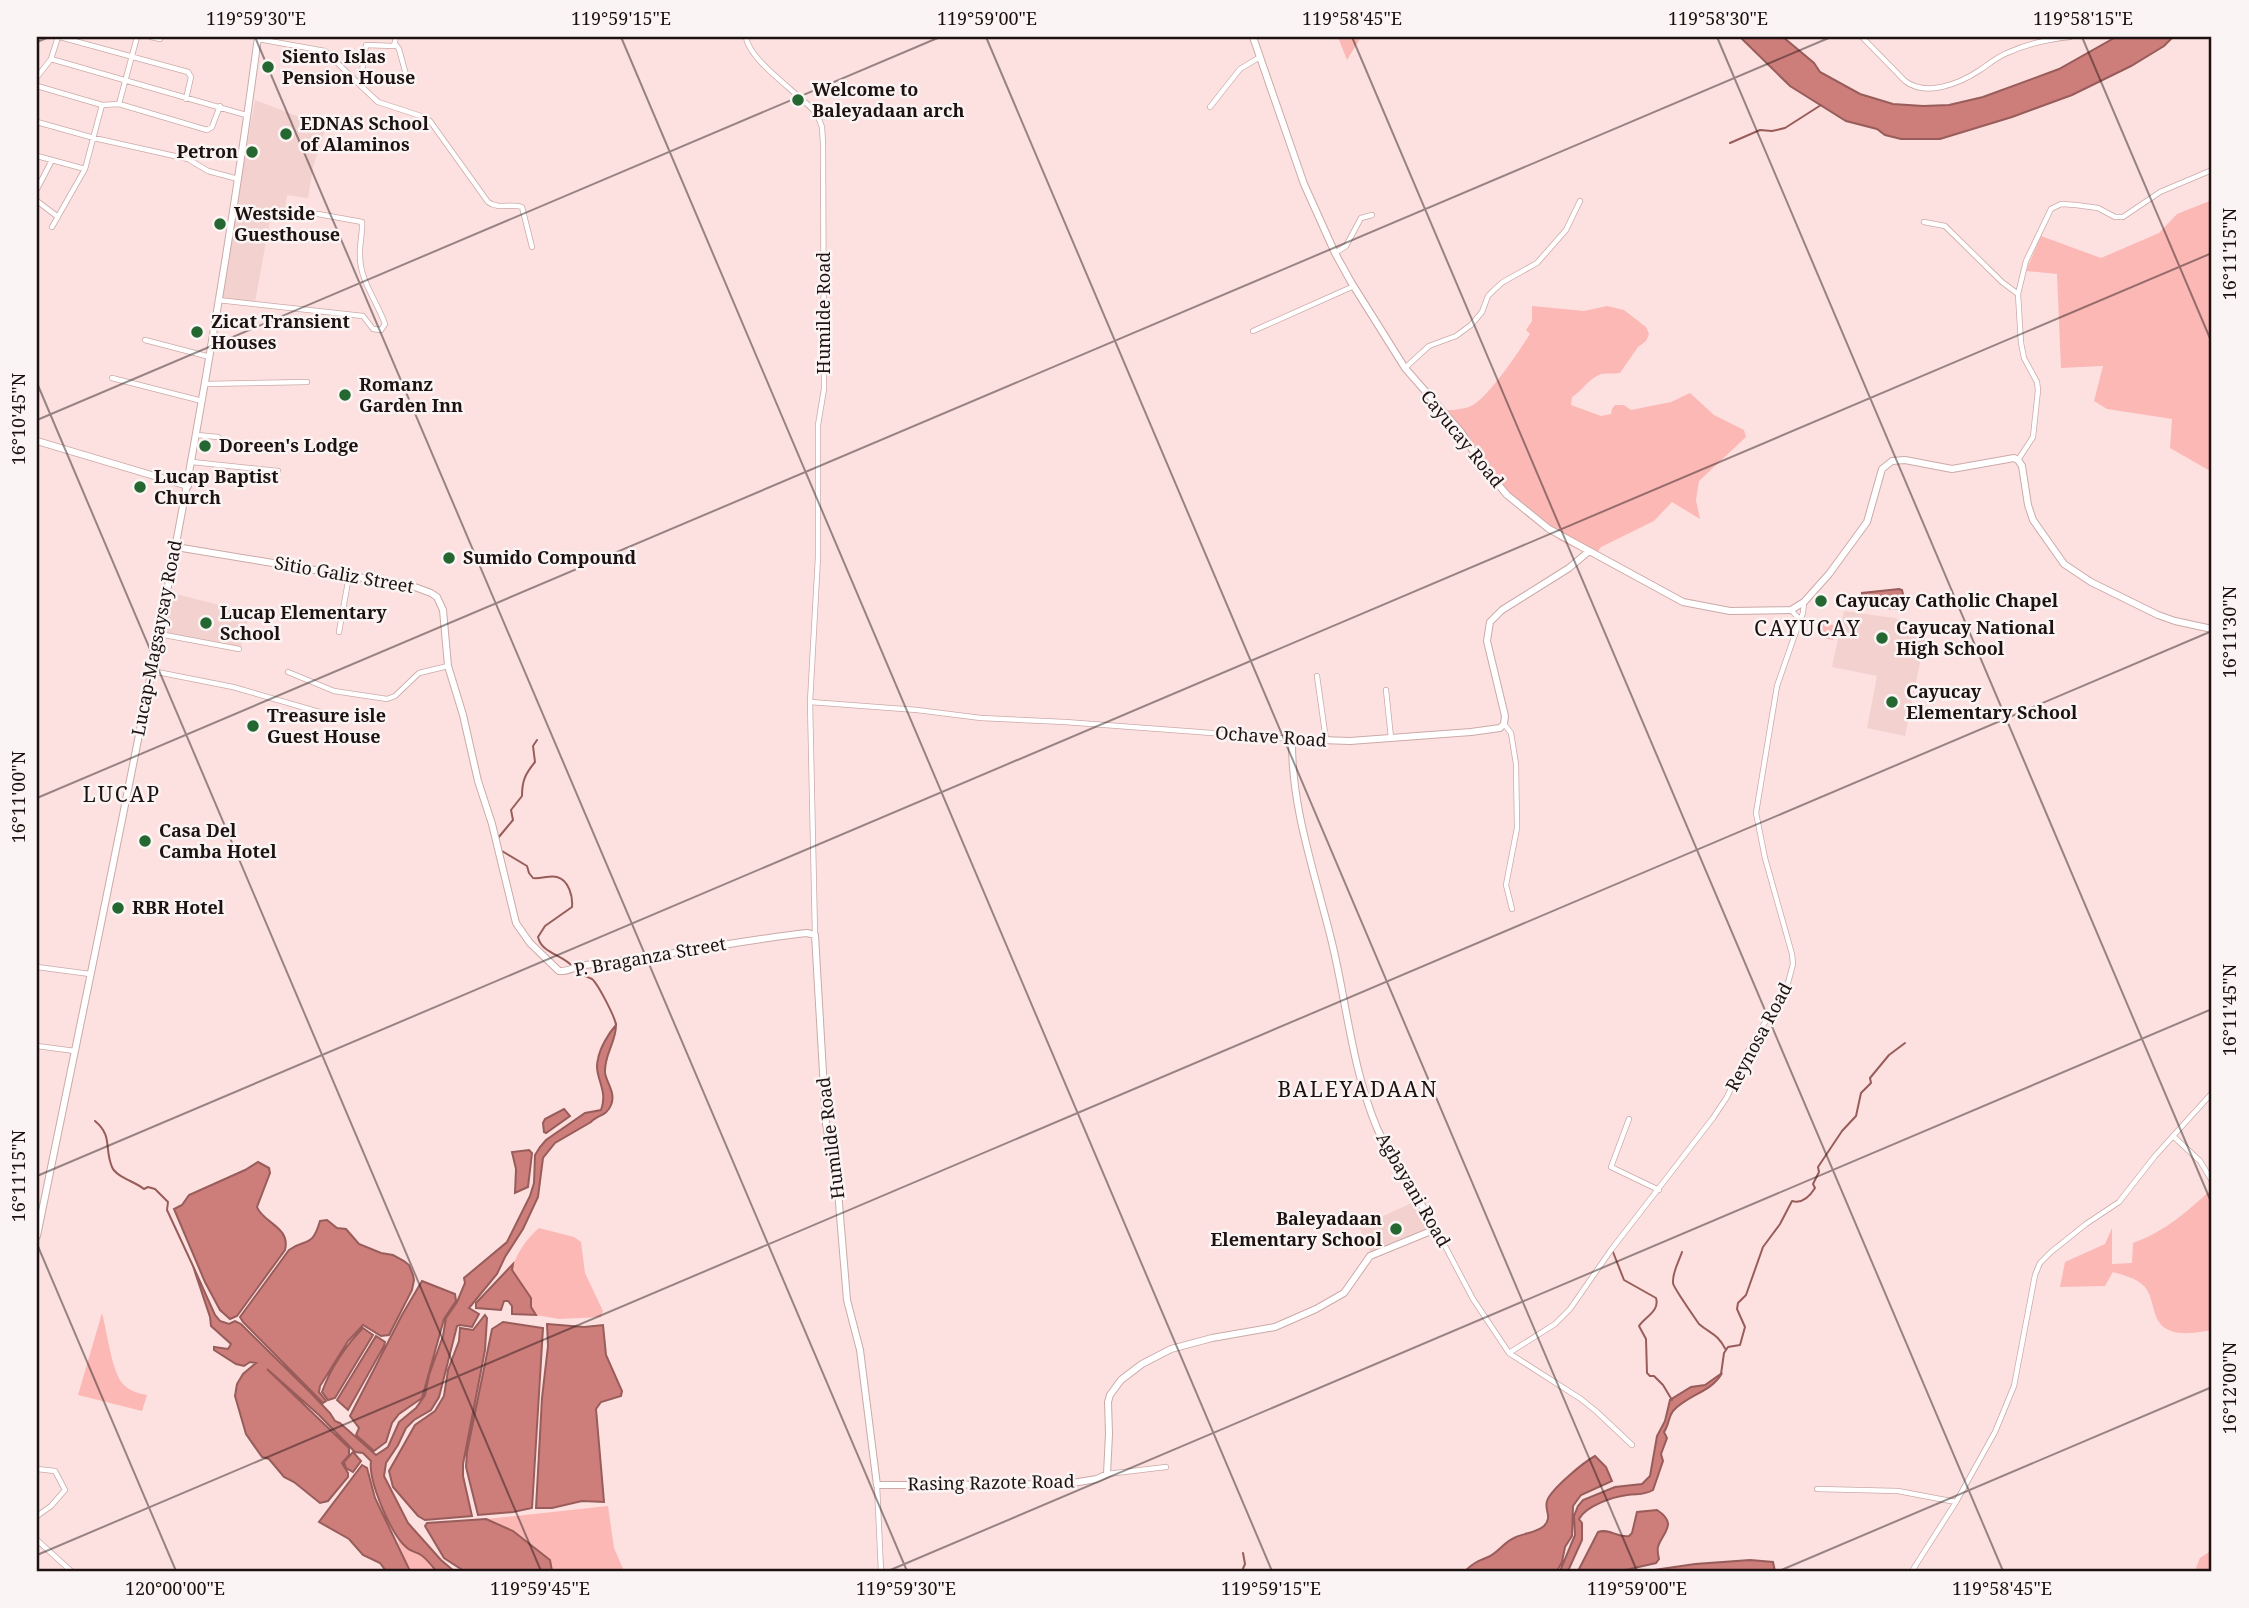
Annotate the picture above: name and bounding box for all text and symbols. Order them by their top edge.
text: 119°59'30"E [206,6,306,30]
text: 119°59'15"E [571,6,671,30]
text: 119°59'00"E [937,6,1037,30]
text: 119°58'45"E [1302,6,1402,30]
text: 119°58'30"E [1668,6,1768,30]
text: 119°58'15"E [2033,6,2133,30]
place label: Siento Islas Pension House [282,44,415,89]
marker: Siento Islas Pension House [260,59,276,75]
place label: Welcome to Baleyadaan arch [812,77,964,122]
marker: Welcome to Baleyadaan arch [790,92,806,108]
place label: EDNAS School of Alaminos [300,111,429,156]
marker: EDNAS School of Alaminos [278,126,294,142]
place label: Petron [176,139,238,163]
marker: Petron [244,144,260,160]
place label: Westside Guesthouse [234,201,340,246]
text: 16°11'15"N [2217,207,2241,300]
marker: Westside Guesthouse [212,216,228,232]
street label: Humilde Road [811,252,835,374]
place label: Zicat Transient Houses [211,309,350,354]
marker: Zicat Transient Houses [189,324,205,340]
text: 16°10'45"N [6,372,30,465]
place label: Romanz Garden Inn [359,372,463,417]
street label: Cayucay Road [1416,384,1510,492]
marker: Romanz Garden Inn [337,387,353,403]
place label: Doreen's Lodge [219,433,359,457]
marker: Doreen's Lodge [197,438,213,454]
place label: Lucap Baptist Church [154,464,278,509]
marker: Lucap Baptist Church [132,479,148,495]
street label: Lucap-Magsaysay Road [125,538,187,738]
place label: Sumido Compound [463,545,636,569]
street label: Sitio Galiz Street [273,550,416,598]
marker: Sumido Compound [441,550,457,566]
text: 16°11'30"N [2217,585,2241,678]
place label: Cayucay Catholic Chapel [1835,588,2059,612]
marker: Cayucay Catholic Chapel [1813,593,1829,609]
place label: Lucap Elementary School [220,600,387,645]
district label: CAYUCAY [1754,614,1862,642]
marker: Lucap Elementary School [198,615,214,631]
place label: Cayucay National High School [1896,615,2055,660]
marker: Cayucay National High School [1874,630,1890,646]
place label: Cayucay Elementary School [1906,679,2078,724]
marker: Cayucay Elementary School [1884,694,1900,710]
place label: Treasure isle Guest House [267,703,386,748]
marker: Treasure isle Guest House [245,718,261,734]
street label: Ochave Road [1214,720,1328,752]
text: 16°11'00"N [6,750,30,843]
district label: LUCAP [83,780,161,808]
place label: Casa Del Camba Hotel [159,818,277,863]
marker: Casa Del Camba Hotel [137,833,153,849]
place label: RBR Hotel [132,895,225,919]
marker: RBR Hotel [110,900,126,916]
street label: P. Braganza Street [572,931,728,981]
text: 16°11'45"N [2217,963,2241,1056]
street label: Reynosa Road [1719,978,1797,1095]
district label: BALEYADAAN [1278,1075,1438,1103]
street label: Humilde Road [811,1076,849,1201]
street label: Agbayani Road [1371,1128,1456,1251]
text: 16°11'15"N [6,1129,30,1222]
place label: Baleyadaan Elementary School [1211,1206,1383,1251]
marker: Baleyadaan Elementary School [1388,1221,1404,1237]
text: 16°12'00"N [2217,1341,2241,1434]
street label: Rasing Razote Road [907,1469,1075,1495]
text: 120°00'00"E [125,1576,225,1600]
text: 119°59'45"E [490,1576,590,1600]
text: 119°59'30"E [856,1576,956,1600]
text: 119°59'15"E [1221,1576,1321,1600]
text: 119°59'00"E [1587,1576,1687,1600]
text: 119°58'45"E [1952,1576,2052,1600]

